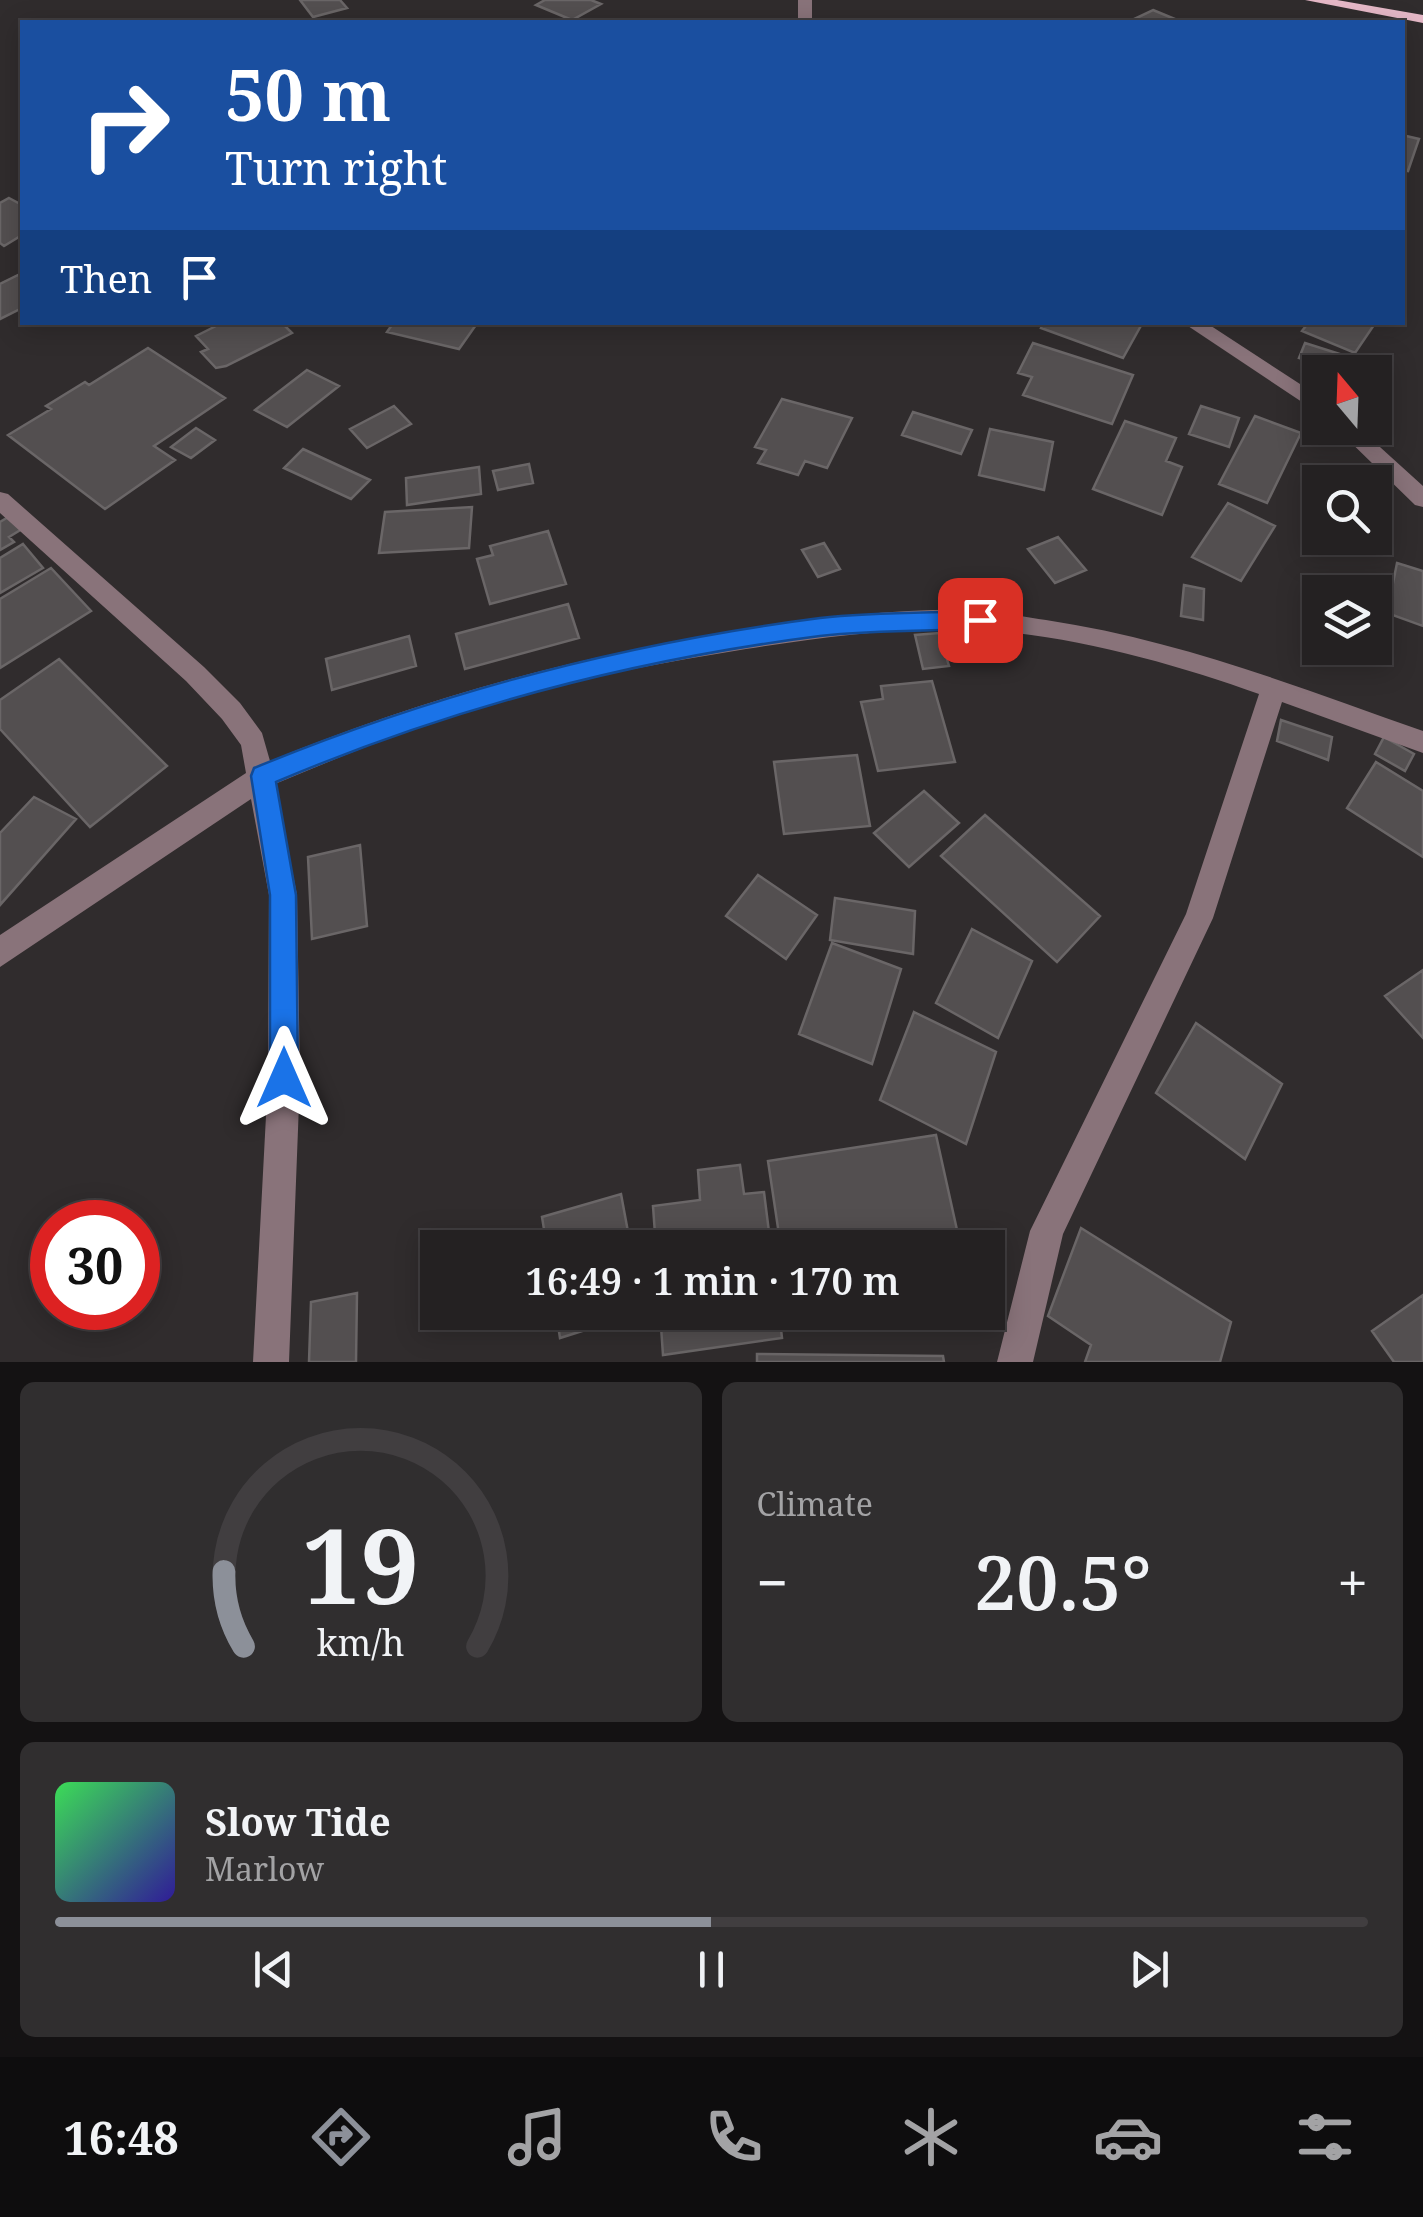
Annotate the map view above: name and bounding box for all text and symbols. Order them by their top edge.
text: 50 m [225,46,391,142]
icon: right [60,60,190,190]
text: Turn right [225,137,447,198]
icon: arrive [172,250,227,305]
text: Then [60,252,152,304]
north arrow [1302,355,1392,445]
map controls [1302,355,1392,665]
button: search [1302,465,1392,555]
button: layers [1302,575,1392,665]
pin [938,578,1023,663]
icon: arrive [953,593,1008,648]
position arrow [232,1026,336,1130]
speed limit sign: 30 [30,1200,160,1330]
text: 16:49 · 1 min · 170 m [525,1254,900,1306]
text: Climate [757,1482,873,1525]
text: 19 [302,1493,420,1634]
text: 20.5° [974,1530,1152,1632]
text: − [757,1544,788,1619]
text: + [1337,1544,1368,1619]
text: km/h [317,1618,405,1666]
text: Slow Tide [205,1795,391,1847]
text: Marlow [205,1847,324,1890]
icon: previous [246,1942,301,1997]
icon: pause [684,1942,739,1997]
icon: next [1122,1942,1177,1997]
icon: directions [306,2102,376,2172]
icon: music [502,2102,572,2172]
icon: phone [699,2102,769,2172]
icon: climate [896,2102,966,2172]
icon: car [1093,2102,1163,2172]
icon: filters [1290,2102,1360,2172]
text: 16:48 [63,2107,179,2168]

